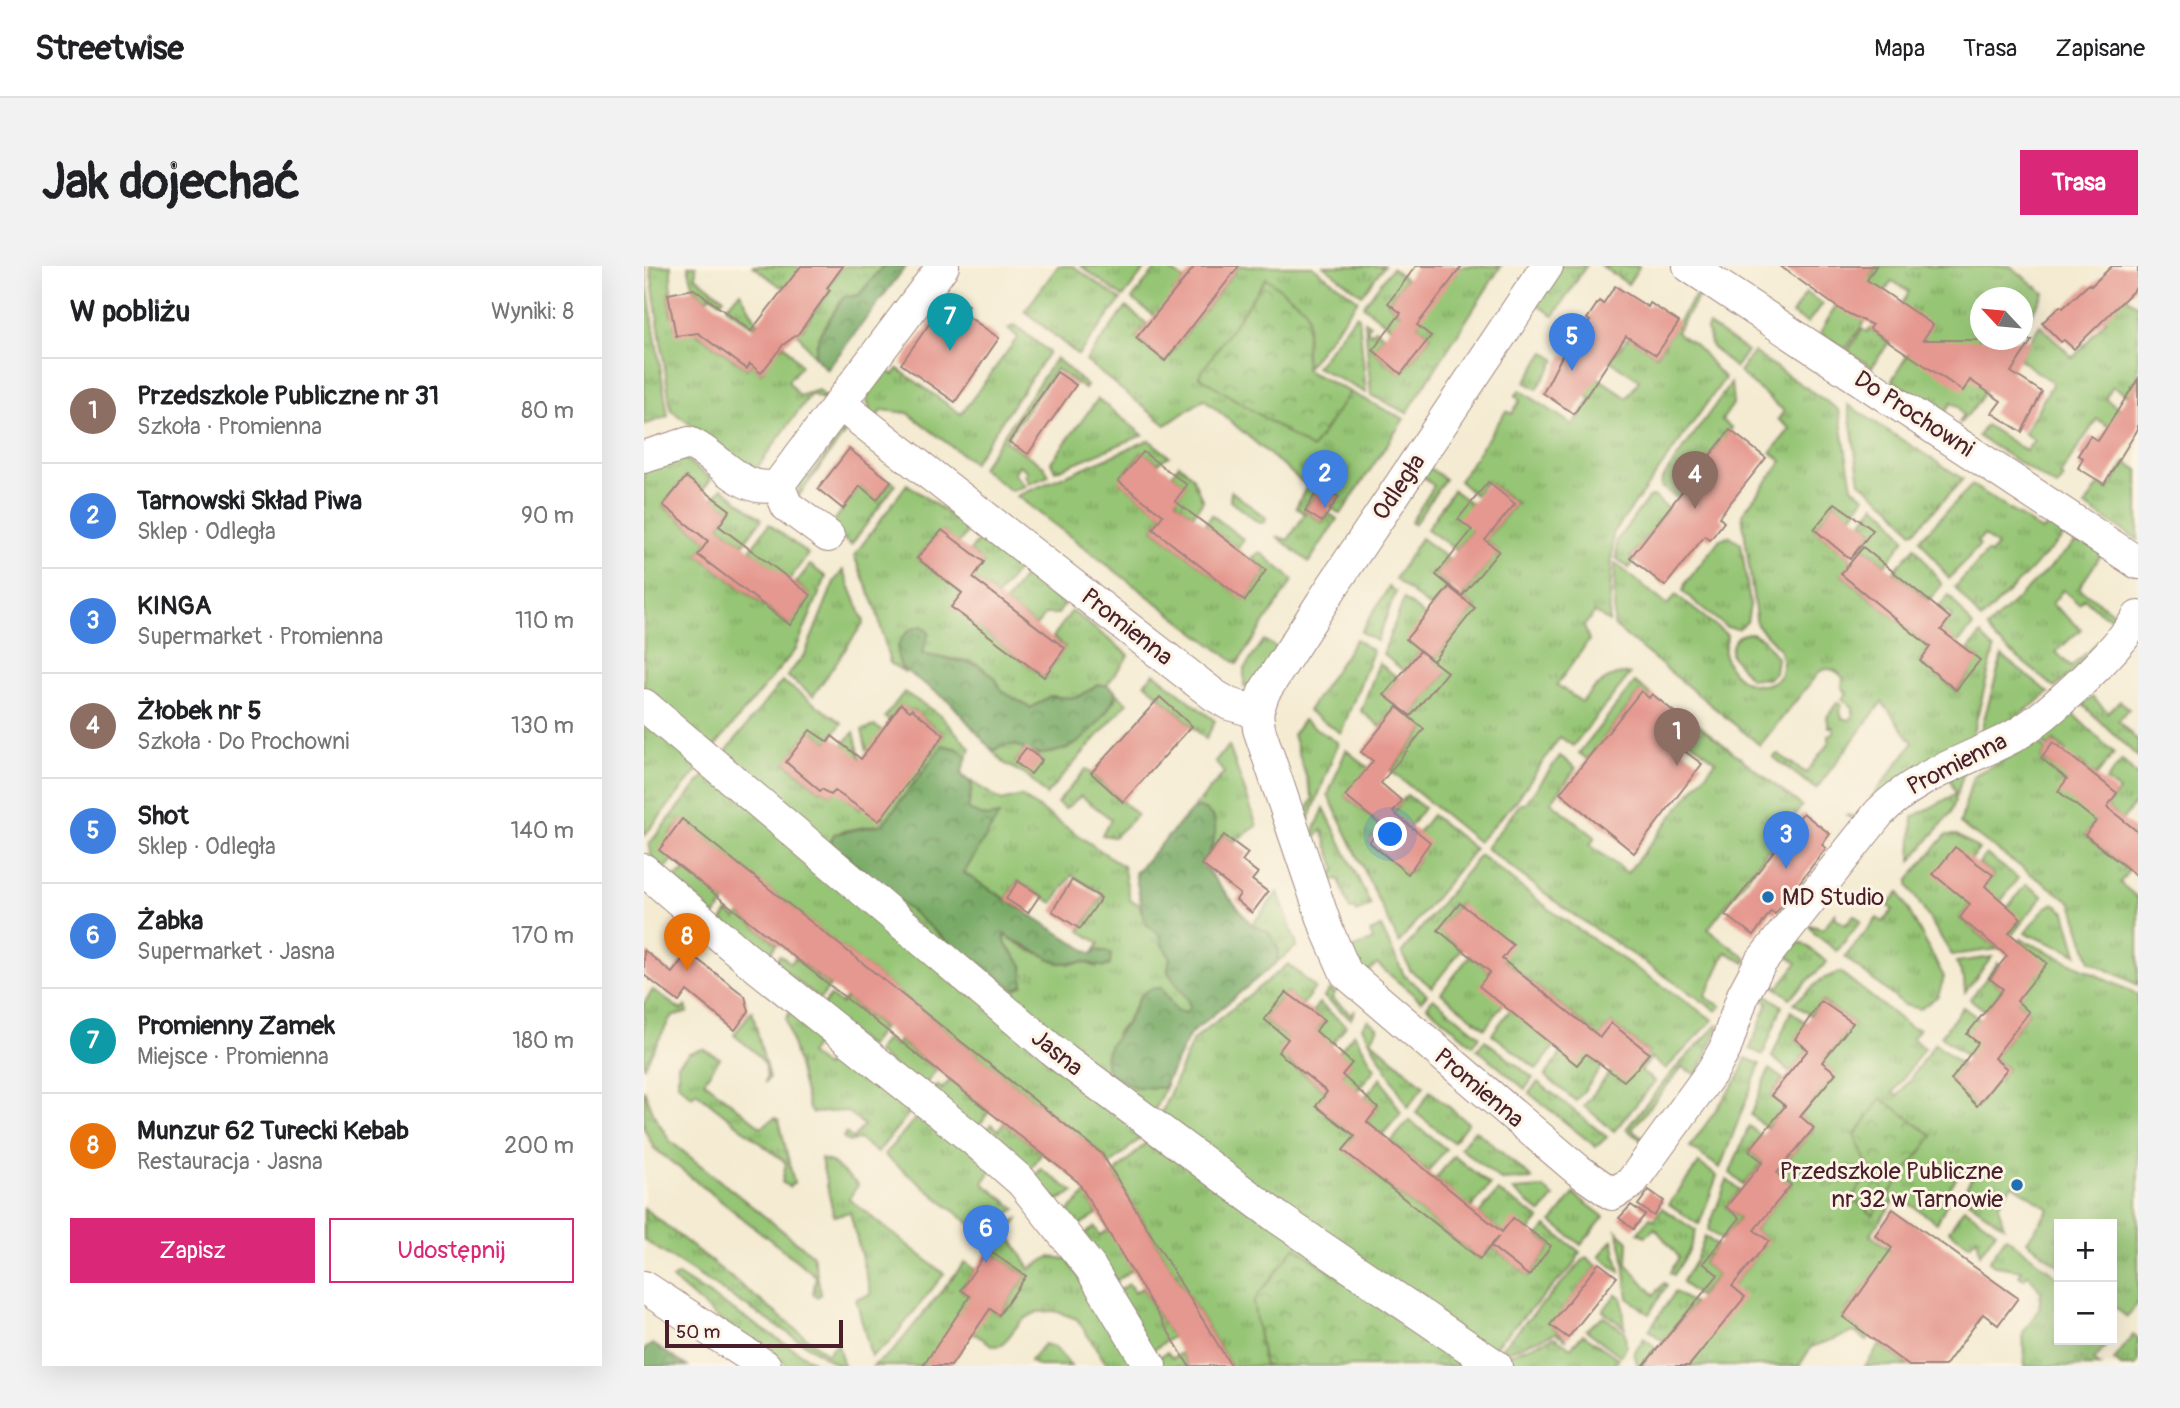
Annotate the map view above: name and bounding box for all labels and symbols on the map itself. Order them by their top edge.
north arrow [1970,287,2033,350]
pin: 7 [927,293,973,351]
pin: 5 [1549,313,1595,371]
street label: Do Prochowni [1849,365,1979,463]
street label: Odległa [1366,448,1432,526]
pin: 2 [1302,450,1348,508]
pin: 4 [1672,451,1718,509]
street label: Promienna [1075,582,1179,672]
pin: 1 [1654,708,1700,766]
street label: Promienna [1902,726,2012,802]
pin: 3 [1763,811,1809,869]
your location [1373,817,1407,851]
place label: MD Studio [1782,883,1884,912]
marker: MD Studio [1760,889,1776,905]
pin: 8 [664,913,710,971]
street label: Jasna [1025,1023,1089,1083]
street label: Promienna [1428,1042,1530,1134]
place label: Przedszkole Publiczne nr 32 w Tarnowie [1779,1157,2003,1214]
marker: Przedszkole Publiczne nr 32 w Tarnowie [2009,1177,2025,1193]
pin: 6 [963,1205,1009,1263]
scale bar [665,1317,844,1349]

